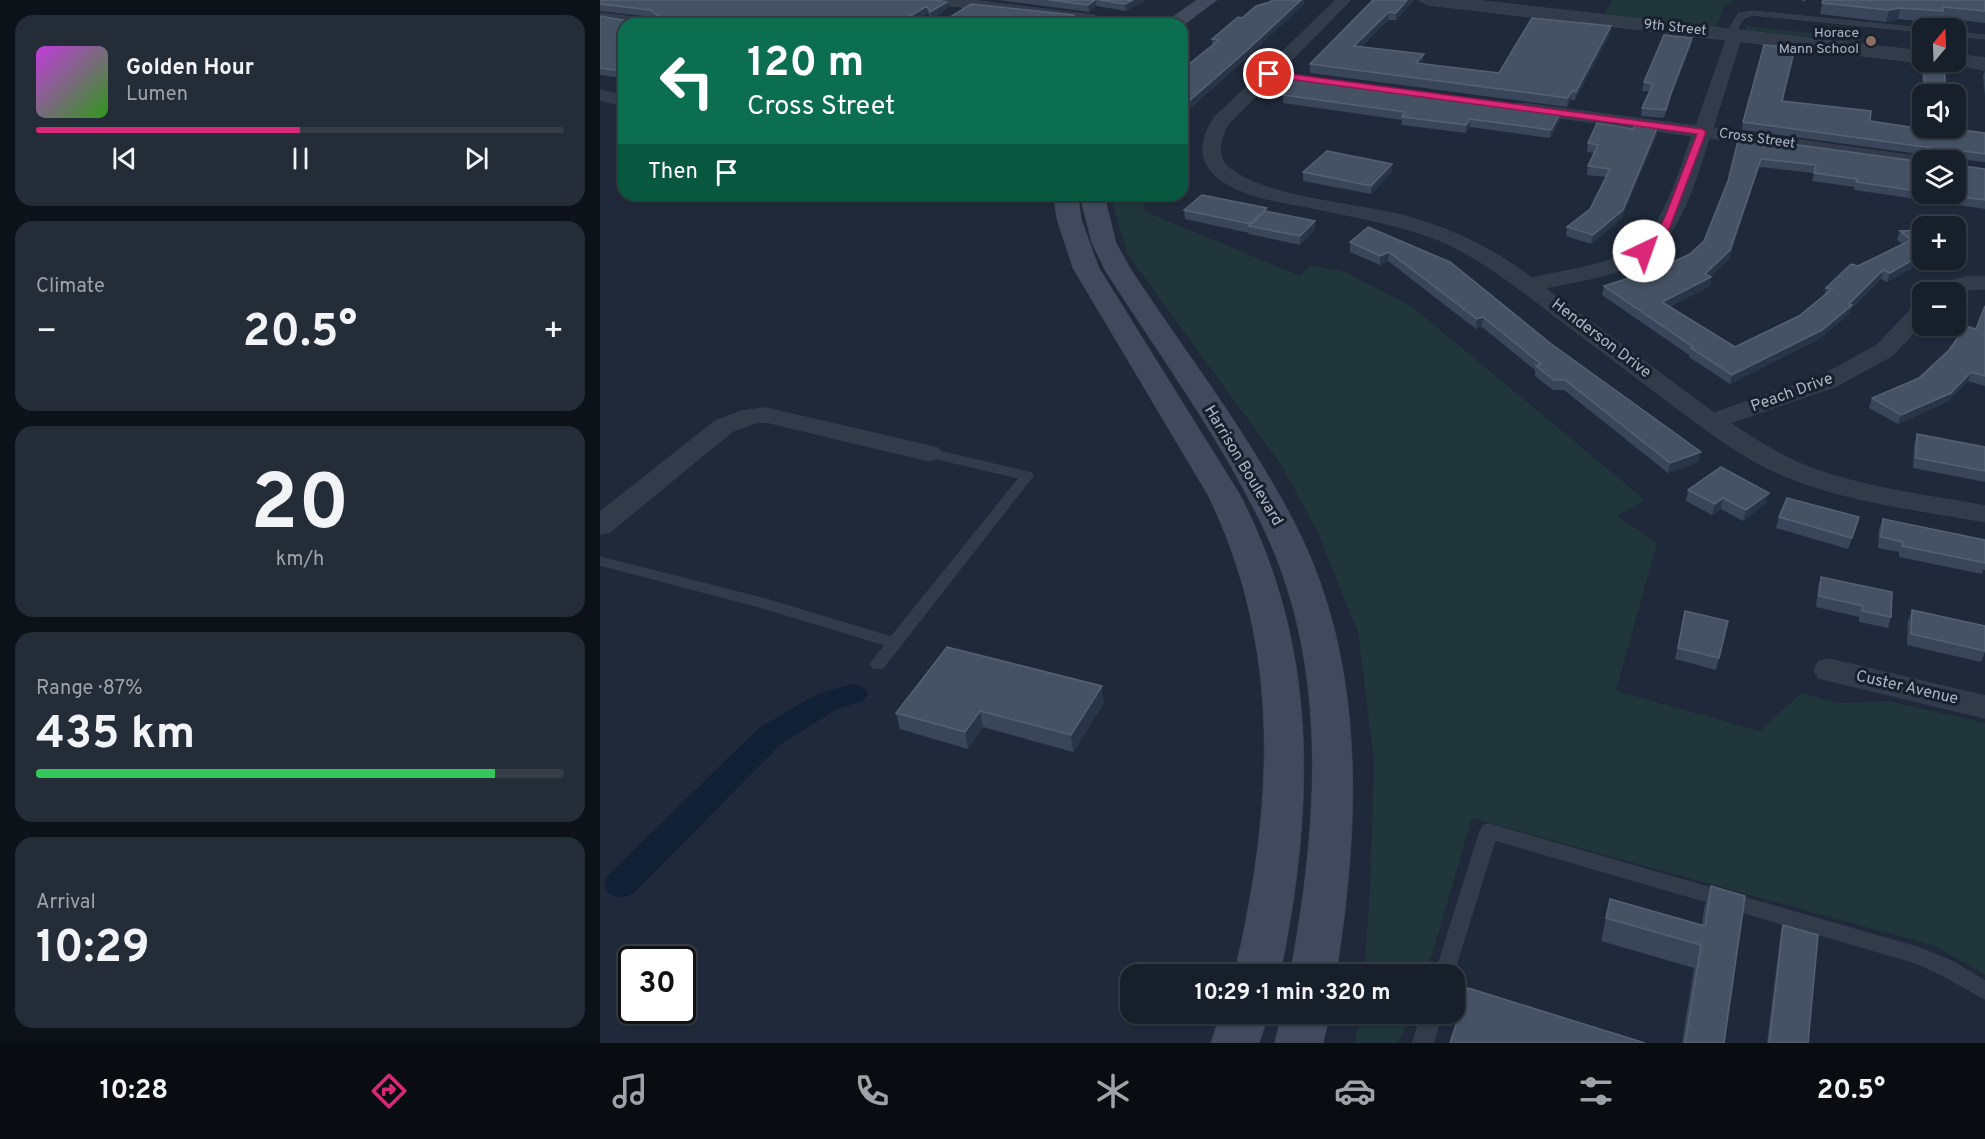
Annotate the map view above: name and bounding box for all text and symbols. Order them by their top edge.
street label: 9th Street [1643,16,1707,40]
north arrow [1912,18,1966,72]
map controls [1912,18,1966,336]
place label: Horace Mann School [1779,25,1859,58]
marker: Horace Mann School [1864,34,1878,48]
text: 120 m [747,38,864,91]
icon: left [648,42,726,120]
pin [1243,48,1294,99]
text: Golden Hour [126,55,254,82]
icon: arrive [1252,57,1285,90]
text: Lumen [126,82,188,108]
button: sound [1912,84,1966,138]
text: Cross Street [747,90,895,124]
street label: Cross Street [1718,125,1796,153]
icon: previous [108,142,141,175]
icon: pause [284,142,317,175]
icon: next [460,142,493,175]
button: layers [1912,150,1966,204]
icon: arrive [710,156,743,189]
text: Then [648,159,698,186]
button: + [1912,216,1966,270]
position arrow [1612,219,1676,283]
text: Climate [36,274,105,300]
button: − [1912,282,1966,336]
street label: Henderson Drive [1547,295,1655,383]
text: 20.5° [243,305,357,362]
text: − [36,312,57,354]
text: + [543,312,564,354]
street label: Peach Drive [1748,369,1836,417]
street label: Harrison Boulevard [1199,402,1287,530]
text: 20 [251,458,349,557]
text: km/h [276,547,324,573]
street label: Custer Avenue [1854,667,1960,709]
text: Range · 87% [36,676,143,702]
text: 435 km [36,707,195,764]
text: Arrival [36,890,96,916]
text: 10:29 [36,921,150,978]
speed limit sign: 30 [618,946,696,1024]
text: 10:29 · 1 min · 320 m [1195,980,1390,1007]
icon: directions [368,1070,410,1112]
icon: music [609,1070,651,1112]
icon: phone [851,1070,893,1112]
icon: climate [1092,1070,1134,1112]
icon: car [1334,1070,1376,1112]
icon: filters [1575,1070,1617,1112]
text: 10:28 [100,1074,168,1108]
text: 20.5° [1817,1074,1885,1108]

